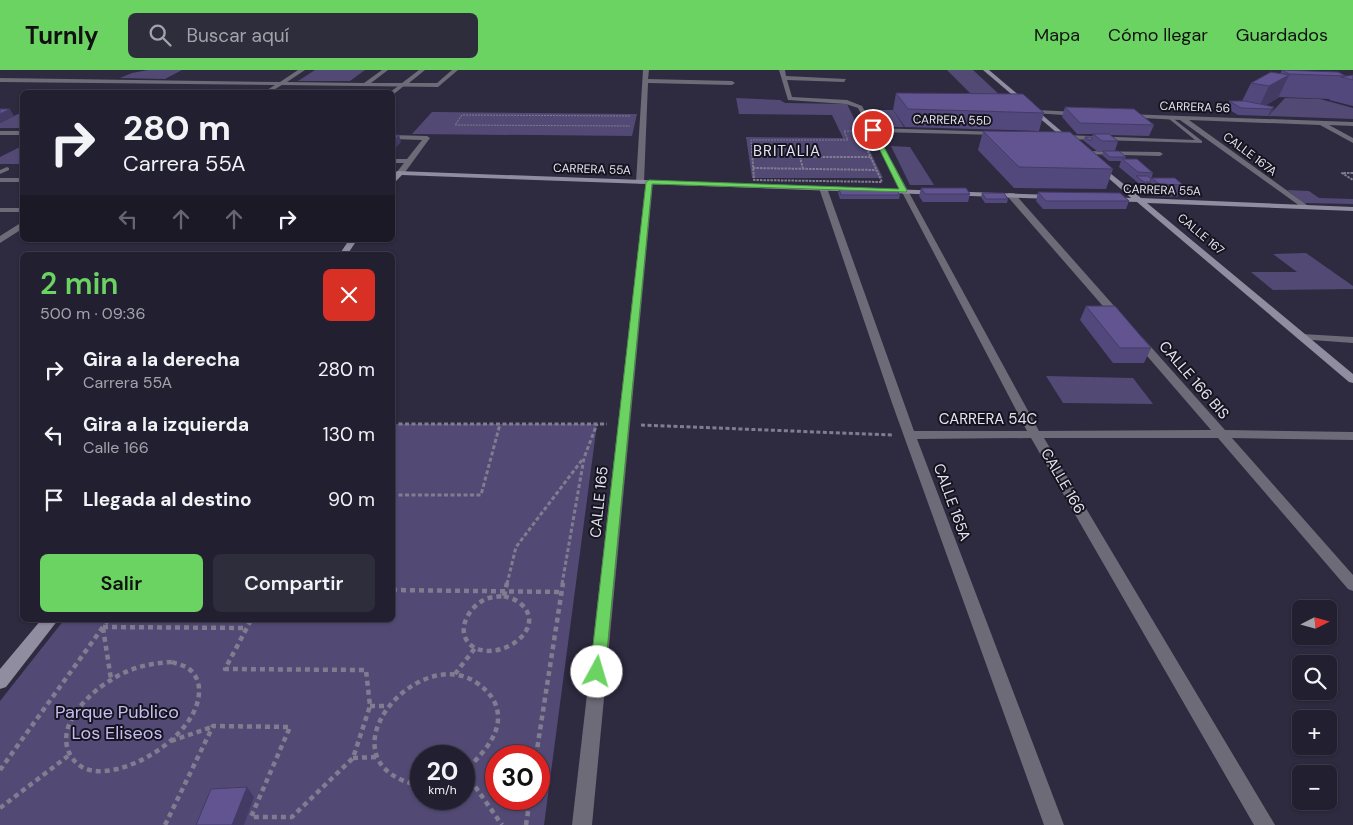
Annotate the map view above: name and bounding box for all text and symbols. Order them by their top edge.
search box [128,13,478,58]
text: Turnly [25,20,98,51]
icon: search [146,21,174,49]
text: Buscar aquí [186,23,289,48]
text: Mapa [1034,23,1080,47]
text: Cómo llegar [1108,23,1208,47]
text: Guardados [1236,23,1328,47]
street label: CARRERA 56 [1159,98,1231,116]
text: 280 m [123,105,231,151]
pin [852,109,894,151]
icon: right [40,110,105,175]
street label: CARRERA 55D [913,111,991,129]
icon: arrive [859,116,887,144]
street label: CALLE 167A [1220,129,1280,179]
district label: BRITALIA [753,141,821,161]
text: Carrera 55A [123,149,246,178]
street label: CARRERA 55A [553,160,631,178]
street label: CARRERA 55A [1123,181,1201,199]
icon: left [114,205,142,233]
icon: ahead [167,205,195,233]
icon: ahead [220,205,248,233]
icon: right [273,205,301,233]
street label: CALLE 167 [1174,210,1228,258]
text: 2 min [40,264,118,303]
button: close [323,269,375,321]
text: 500 m · 09:36 [40,303,146,324]
street label: CALLE 166 BIS [1154,337,1234,424]
text: Gira a la derecha [83,347,240,372]
icon: right [40,356,68,384]
text: 280 m [318,357,375,382]
text: Carrera 55A [83,372,172,393]
street label: CARRERA 54C [939,409,1038,429]
text: Gira a la izquierda [83,412,249,437]
icon: left [40,421,68,449]
text: 130 m [323,422,375,447]
text: Calle 166 [83,437,149,458]
street label: CALLE 166 [1036,445,1090,517]
street label: CALLE 165A [929,461,975,544]
street label: CALLE 165 [585,465,613,539]
icon: arrive [40,486,68,514]
text: Llegada al destino [83,487,252,512]
text: 90 m [328,487,375,512]
button: Salir [40,554,203,612]
button: Compartir [213,554,375,612]
north arrow [1292,600,1338,645]
map controls [1292,600,1337,810]
position arrow [570,645,622,697]
button: search [1292,655,1337,700]
park label: Parque Publico Los Eliseos [55,700,179,745]
button: + [1292,710,1337,755]
speed limit sign: 30 [485,745,550,810]
text: 20 [427,755,458,788]
button: − [1292,765,1337,810]
text: km/h [428,782,457,798]

